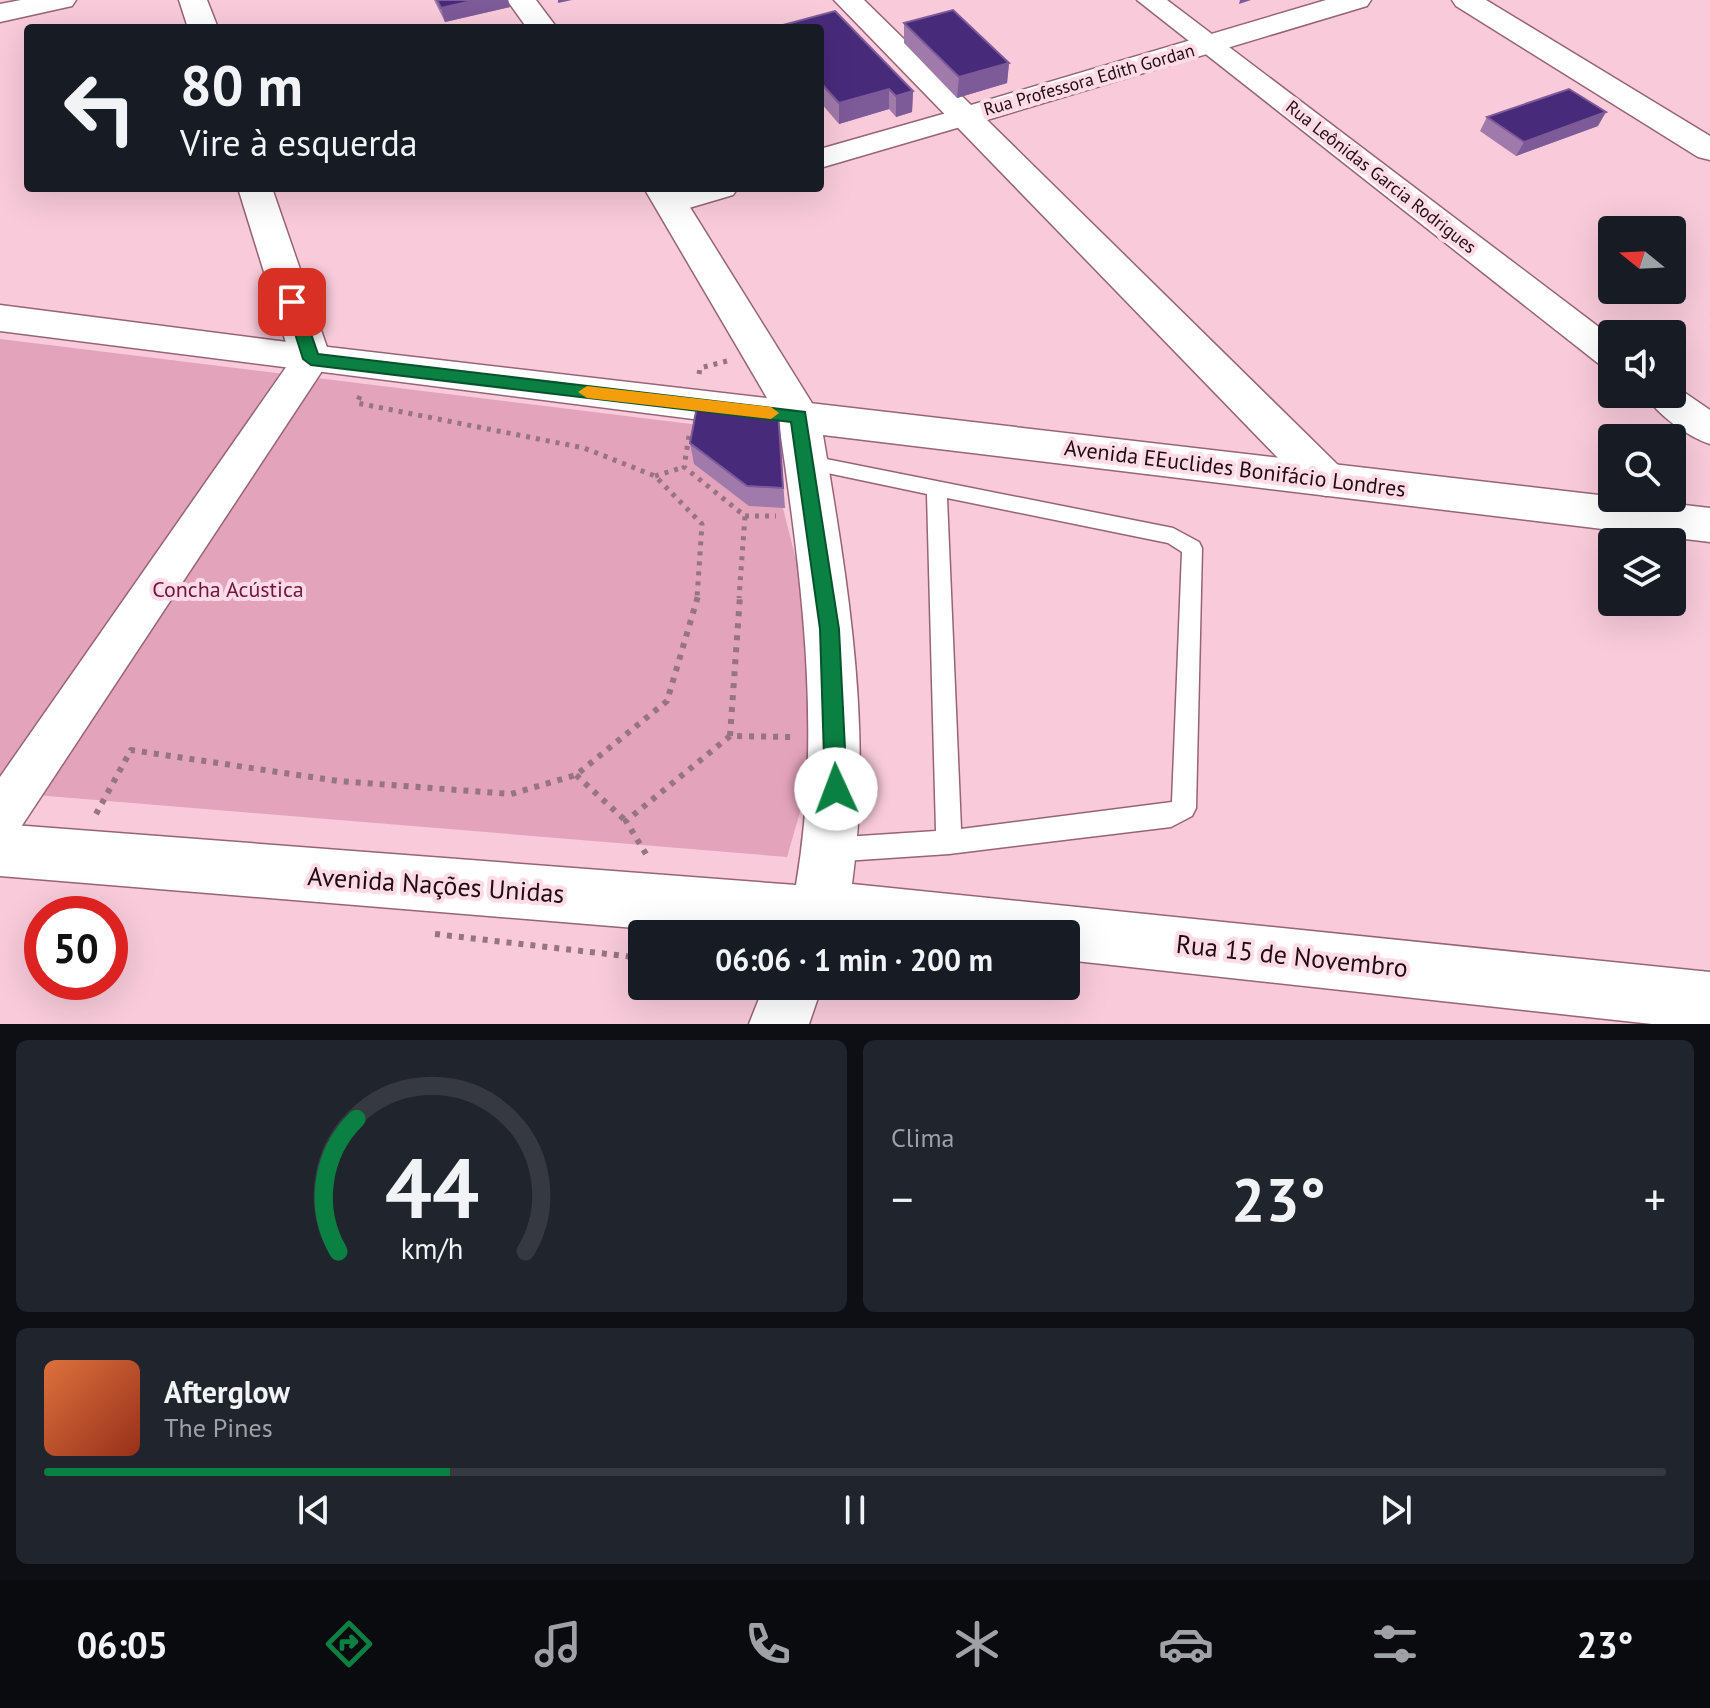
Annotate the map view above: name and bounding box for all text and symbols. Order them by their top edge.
street label: Rua Professora Edith Gordan [981,38,1197,121]
text: 80 m [180,49,303,121]
icon: left [48,56,152,160]
street label: Rua Leônidas Garcia Rodrigues [1281,95,1481,258]
text: Vire à esquerda [180,119,418,166]
north arrow [1598,216,1686,304]
map controls [1598,216,1686,616]
pin [258,268,326,336]
icon: arrive [270,280,314,324]
button: sound [1598,320,1686,408]
button: search [1598,424,1686,512]
street label: Avenida EEuclides Bonifácio Londres [1063,433,1407,503]
button: layers [1598,528,1686,616]
park label: Concha Acústica [152,575,304,603]
position arrow [794,747,878,831]
street label: Avenida Nações Unidas [307,859,566,910]
speed limit sign: 50 [24,896,128,1000]
street label: Rua 15 de Novembro [1174,927,1410,984]
text: 06:06 · 1 min · 200 m [715,940,993,979]
text: Clima [891,1121,954,1154]
text: 44 [384,1133,479,1241]
text: 23° [1231,1160,1326,1238]
text: − [891,1170,913,1227]
text: + [1644,1170,1666,1227]
text: km/h [400,1230,463,1267]
text: Afterglow [164,1372,290,1411]
text: The Pines [164,1411,273,1444]
icon: previous [292,1488,336,1532]
icon: pause [833,1488,877,1532]
icon: next [1374,1488,1418,1532]
icon: directions [321,1616,377,1672]
icon: music [530,1616,586,1672]
icon: phone [740,1616,796,1672]
icon: climate [949,1616,1005,1672]
icon: car [1158,1616,1214,1672]
icon: filters [1367,1616,1423,1672]
text: 06:05 [77,1621,168,1668]
text: 23° [1577,1621,1633,1668]

